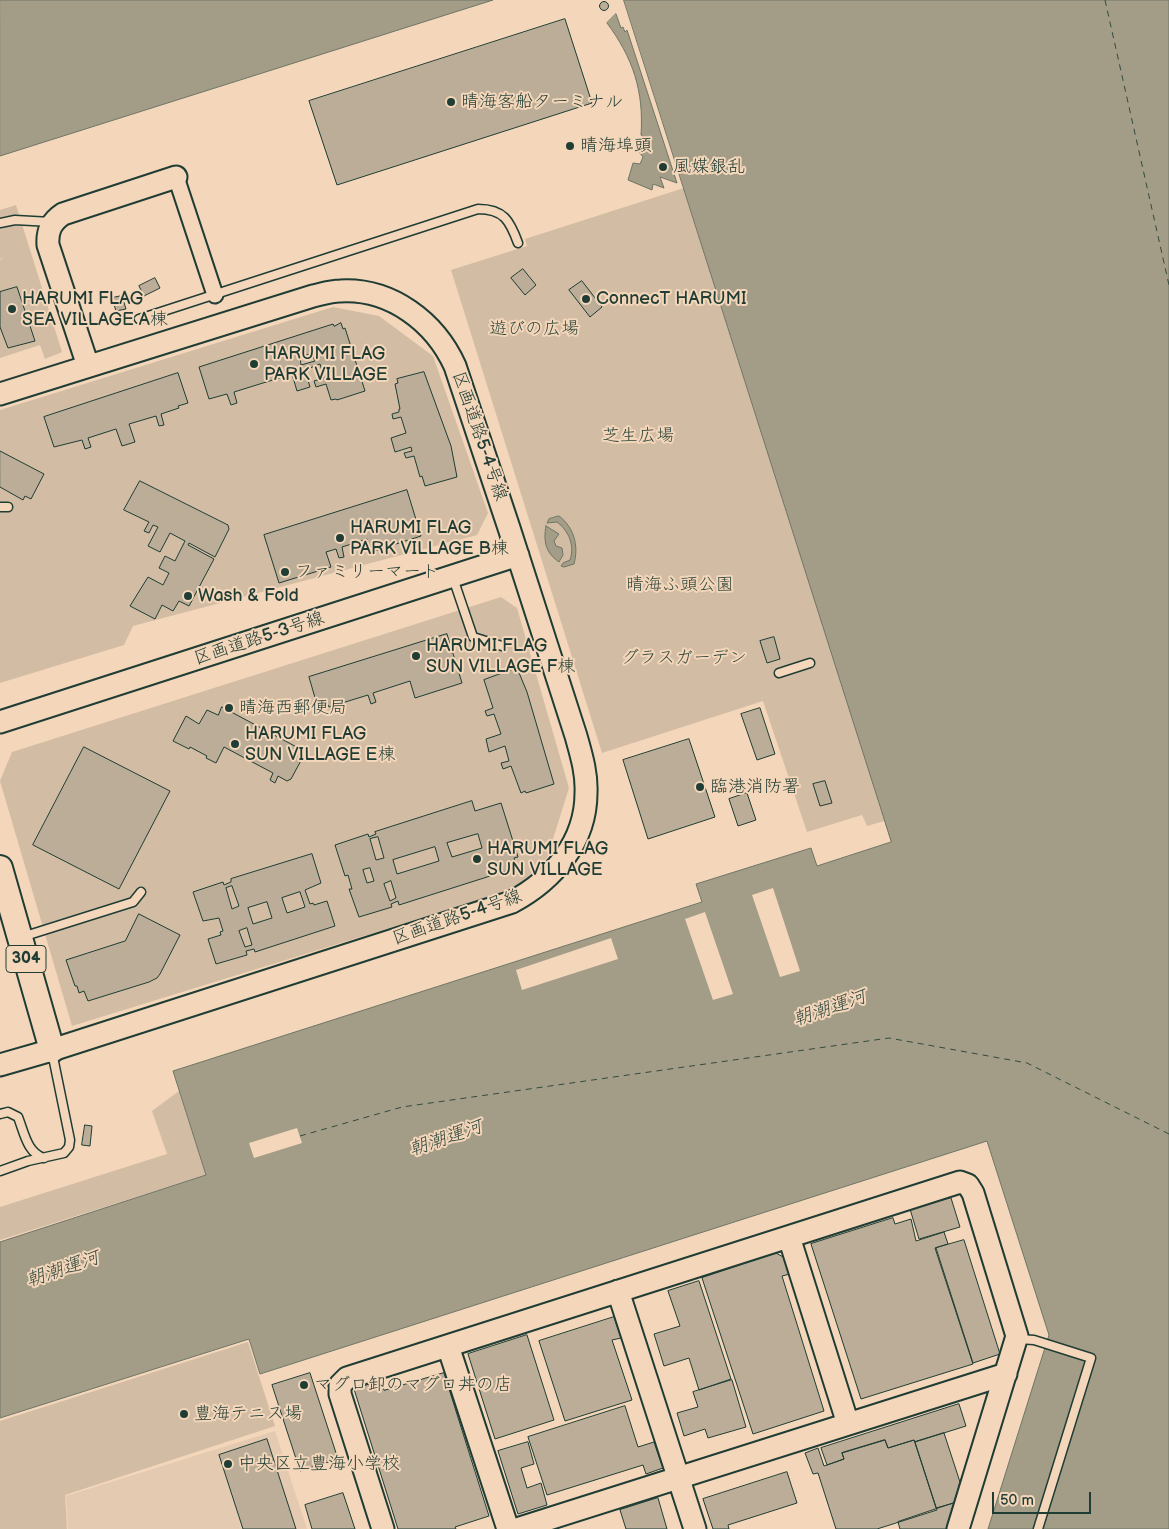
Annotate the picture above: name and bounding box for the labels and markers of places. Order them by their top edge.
place label: 晴海客船ターミナル [461,91,623,113]
marker: 晴海客船ターミナル [445,96,457,108]
place label: 晴海埠頭 [580,135,652,157]
marker: 晴海埠頭 [564,140,576,152]
place label: 風媒銀乱 [673,156,745,178]
marker: 風媒銀乱 [657,161,669,173]
place label: HARUMI FLAG SEA VILLAGE A棟 [22,288,168,330]
place label: ConnecT HARUMI [596,288,746,310]
marker: ConnecT HARUMI [580,293,592,305]
marker: HARUMI FLAG SEA VILLAGE A棟 [6,303,18,315]
place label: HARUMI FLAG PARK VILLAGE [264,343,388,386]
marker: HARUMI FLAG PARK VILLAGE [248,358,260,370]
place label: HARUMI FLAG PARK VILLAGE B棟 [350,517,509,560]
marker: HARUMI FLAG PARK VILLAGE B棟 [334,532,346,544]
place label: ファミリーマート [295,561,439,583]
marker: ファミリーマート [279,566,291,578]
place label: Wash & Fold [198,585,299,607]
marker: Wash & Fold [182,590,194,602]
place label: HARUMI FLAG SUN VILLAGE F棟 [426,635,575,678]
marker: HARUMI FLAG SUN VILLAGE F棟 [410,650,422,662]
place label: 晴海西郵便局 [239,697,347,719]
marker: 晴海西郵便局 [223,702,235,714]
place label: HARUMI FLAG SUN VILLAGE E棟 [245,723,395,766]
marker: HARUMI FLAG SUN VILLAGE E棟 [229,738,241,750]
place label: 臨港消防署 [710,776,800,798]
marker: 臨港消防署 [694,781,706,793]
place label: HARUMI FLAG SUN VILLAGE [487,838,608,881]
marker: HARUMI FLAG SUN VILLAGE [471,853,483,865]
place label: マグロ卸のマグロ丼の店 [314,1374,512,1396]
marker: マグロ卸のマグロ丼の店 [298,1379,310,1391]
place label: 豊海テニス場 [194,1403,302,1425]
marker: 豊海テニス場 [178,1408,190,1420]
place label: 中央区立豊海小学校 [238,1453,400,1475]
marker: 中央区立豊海小学校 [222,1458,234,1470]

